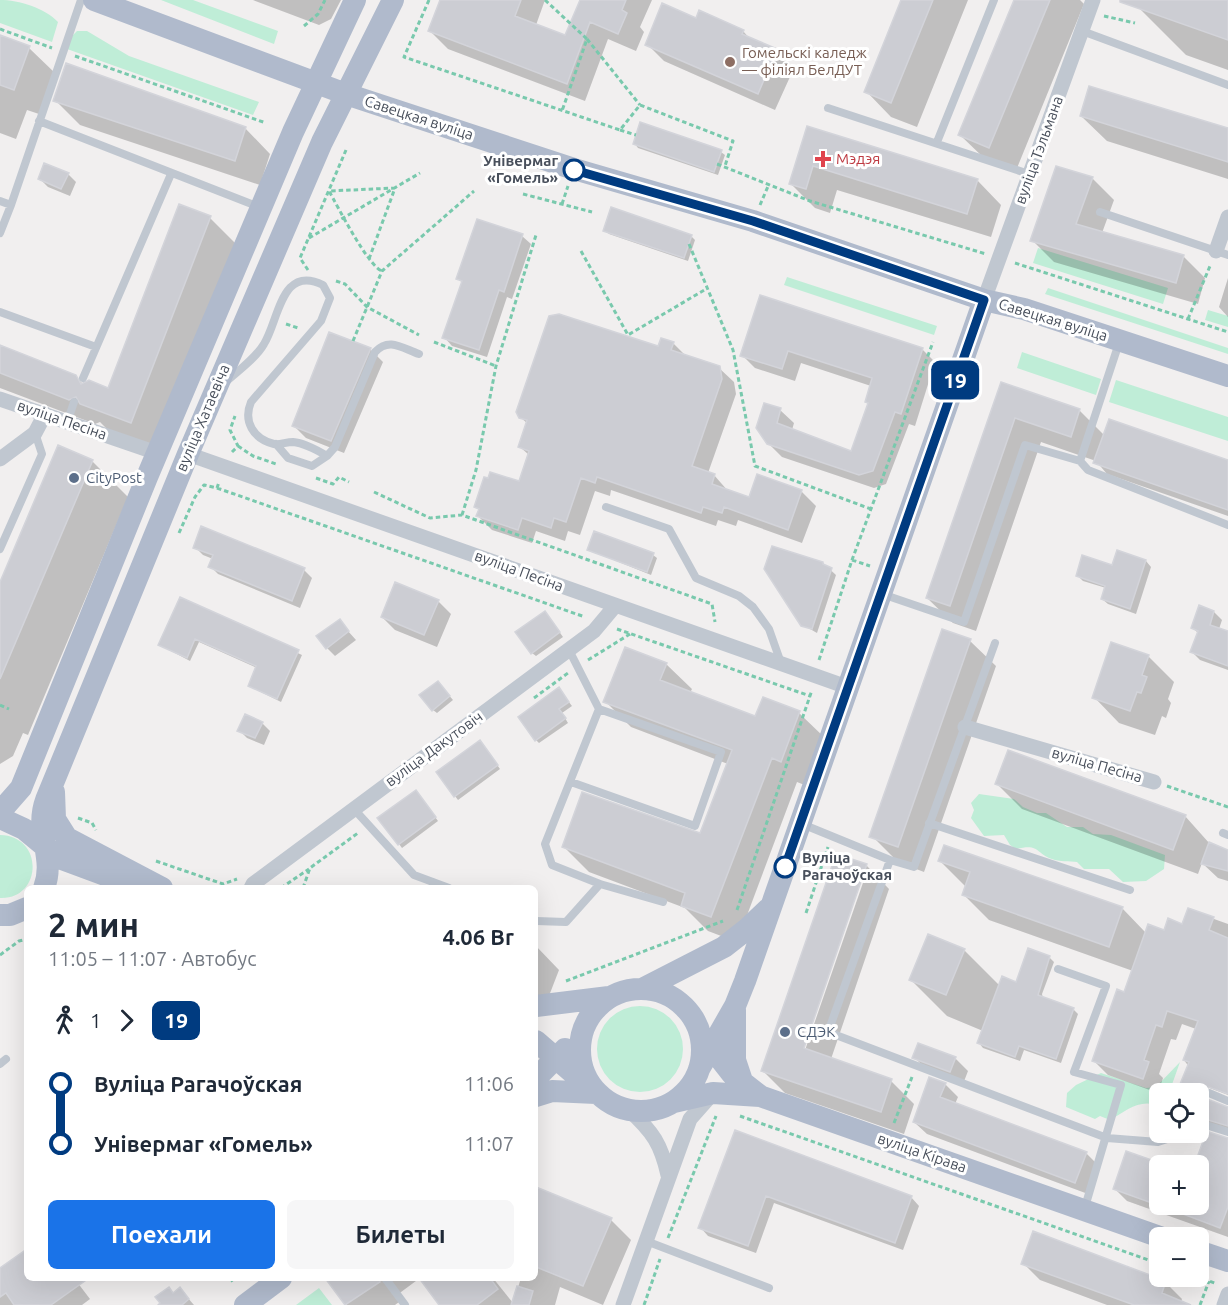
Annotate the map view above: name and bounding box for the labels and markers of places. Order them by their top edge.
place label: Гомельскі каледж — філіял БелДУТ [741,44,867,78]
marker: Гомельскі каледж — філіял БелДУТ [723,55,737,69]
marker: Мэдэя [814,150,832,168]
place label: Мэдэя [836,150,880,167]
place label: Універмаг «Гомель» [483,152,559,186]
marker: Універмаг «Гомель» [563,159,585,181]
place label: CityPost [86,469,142,486]
marker: CityPost [67,471,81,485]
place label: Вуліца Рагачоўская [802,849,892,883]
marker: Вуліца Рагачоўская [774,856,796,878]
place label: СДЭК [797,1023,835,1040]
marker: СДЭК [778,1025,792,1039]

